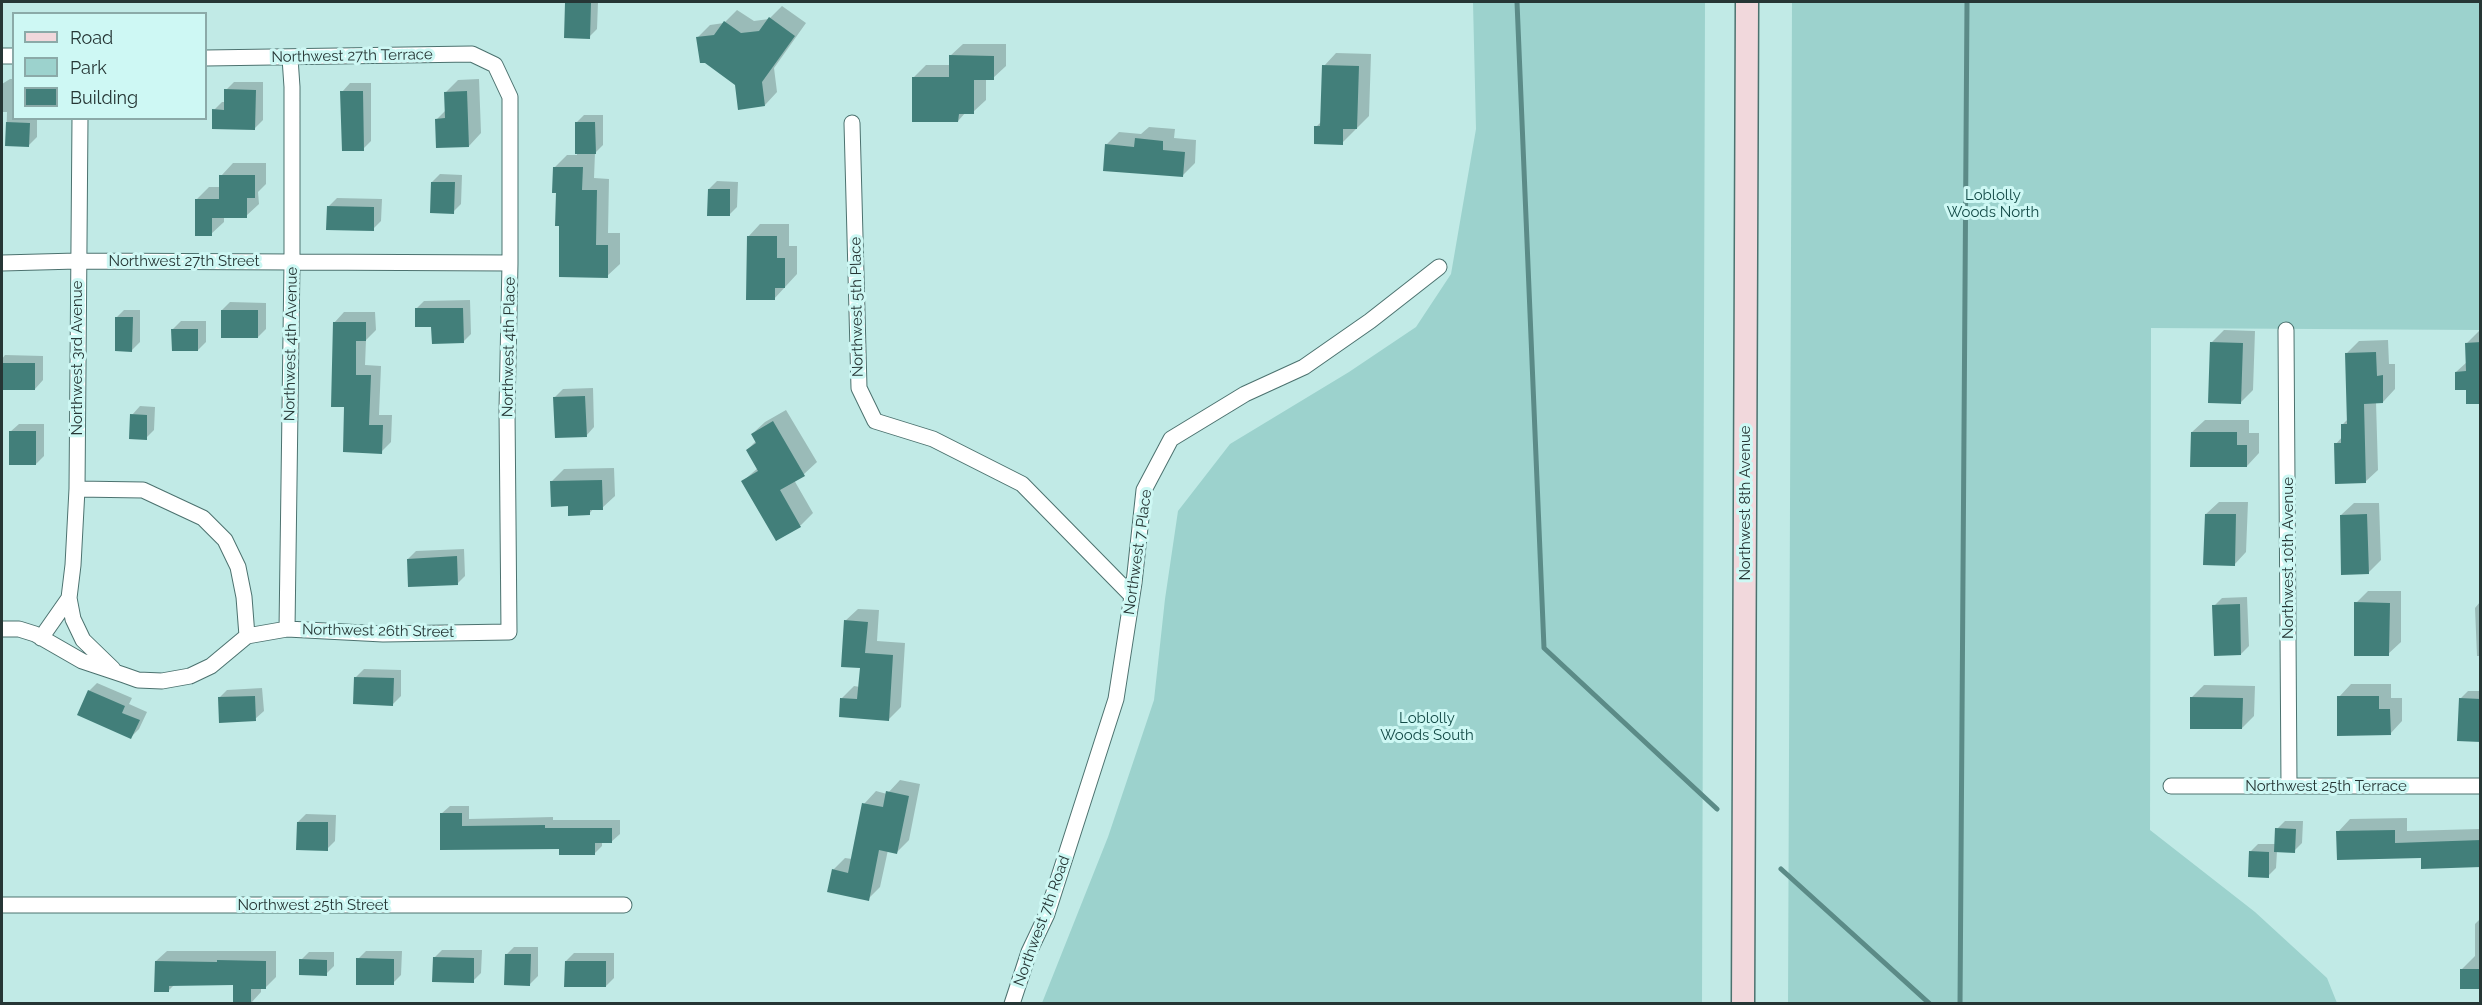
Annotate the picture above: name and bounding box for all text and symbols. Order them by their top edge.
legend [12,12,207,120]
text: Road [70,27,113,48]
street label: Northwest 27th Terrace [271,46,433,66]
text: Park [70,57,107,78]
text: Building [70,87,138,108]
park label: Loblolly Woods North [1947,186,2039,221]
street label: Northwest 5th Place [847,237,867,377]
street label: Northwest 27th Street [108,252,260,270]
street label: Northwest 4th Avenue [281,267,301,421]
street label: Northwest 4th Place [499,277,519,417]
street label: Northwest 3rd Avenue [68,281,86,435]
street label: Northwest 8th Avenue [1736,425,1754,581]
street label: Northwest 10th Avenue [2279,477,2297,639]
street label: Northwest 7 Place [1120,488,1156,616]
street label: Northwest 26th Street [302,621,454,641]
park label: Loblolly Woods South [1380,709,1474,744]
street label: Northwest 25th Terrace [2245,777,2407,795]
street label: Northwest 7th Road [1010,853,1074,989]
street label: Northwest 25th Street [237,896,389,914]

